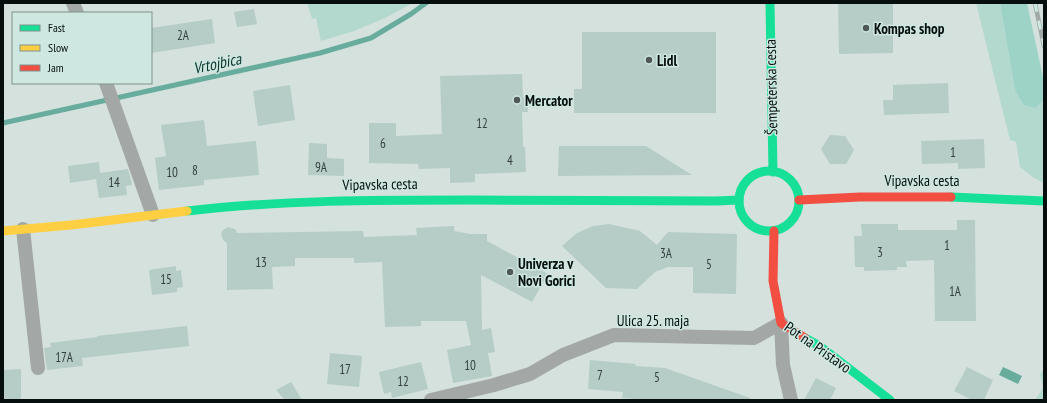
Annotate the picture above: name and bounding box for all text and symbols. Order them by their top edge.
legend [12,12,152,84]
place label: Kompas shop [874,19,945,38]
text: Fast [48,20,66,35]
marker: Kompas shop [861,23,871,33]
house number: 2A [177,27,190,44]
street label: Šempeterska cesta [761,39,781,135]
text: Slow [48,40,69,55]
water label: Vrtojbica [191,48,244,78]
place label: Lidl [657,51,677,70]
marker: Lidl [644,55,654,65]
text: Jam [47,60,64,75]
place label: Mercator [525,91,573,110]
marker: Mercator [512,95,522,105]
house number: 12 [476,115,488,132]
house number: 6 [380,135,386,152]
house number: 1 [950,144,956,161]
house number: 4 [507,152,513,169]
house number: 9A [315,159,328,176]
house number: 8 [192,162,198,179]
house number: 10 [166,164,178,181]
street label: Vipavska cesta [883,171,960,190]
house number: 14 [108,174,120,191]
street label: Vipavska cesta [341,174,418,194]
house number: 1 [944,237,950,254]
house number: 3 [877,244,883,261]
house number: 3A [660,245,673,262]
house number: 13 [255,254,267,271]
place label: Univerza v Novi Gorici [518,254,575,290]
house number: 5 [706,256,712,273]
marker: Univerza v Novi Gorici [505,267,515,277]
house number: 15 [160,271,172,288]
house number: 1A [949,283,962,300]
street label: Ulica 25. maja [617,311,689,330]
street label: Pot na Pristavo [781,317,855,377]
house number: 17A [55,349,74,366]
house number: 10 [464,357,476,374]
house number: 17 [339,361,351,378]
house number: 7 [597,367,603,384]
house number: 5 [654,369,660,386]
house number: 12 [397,373,409,390]

